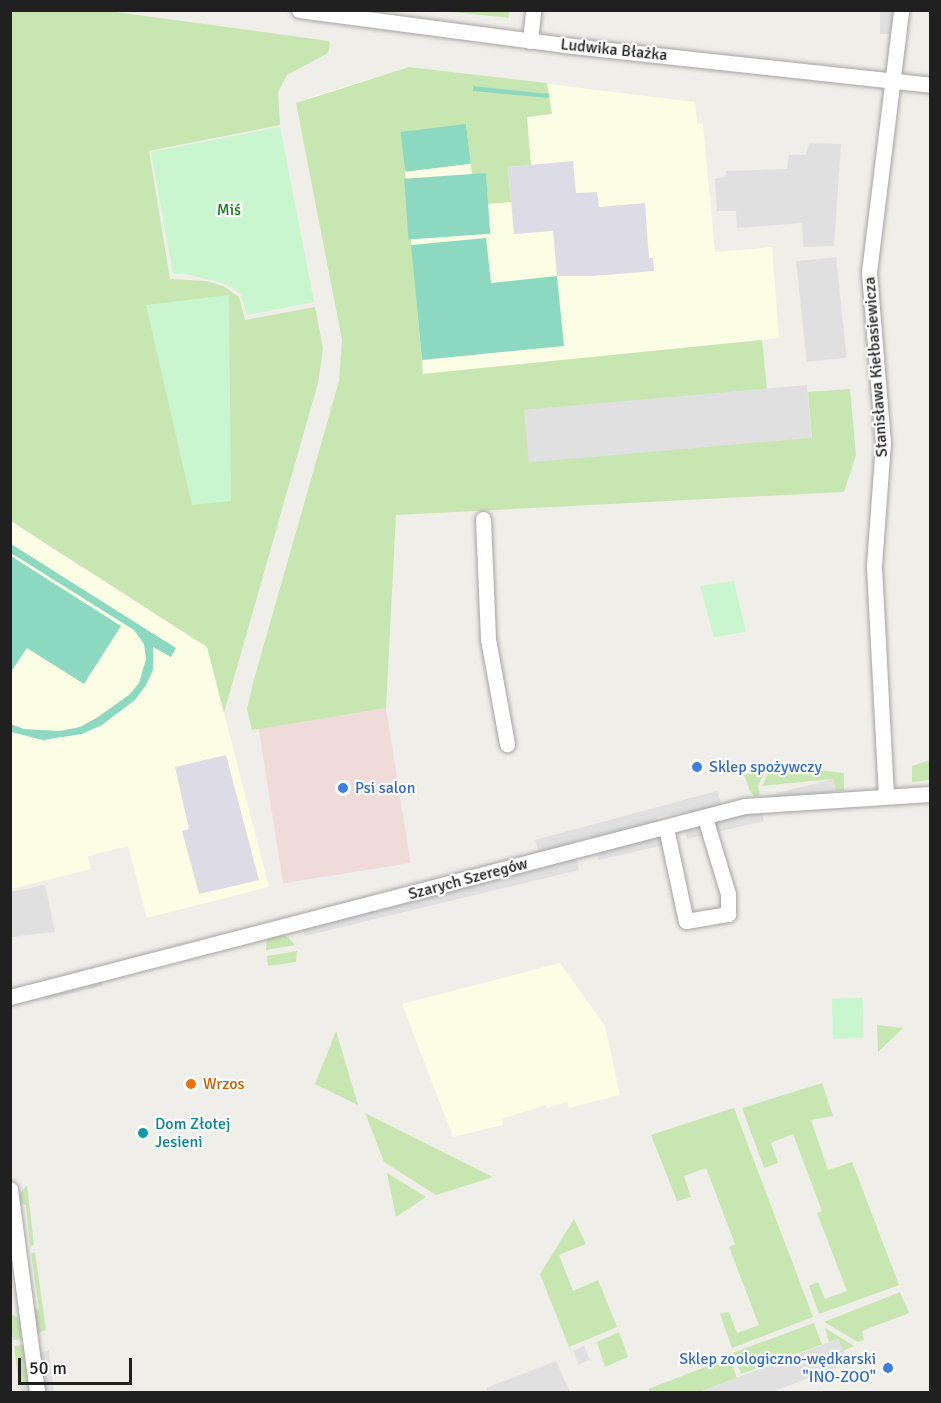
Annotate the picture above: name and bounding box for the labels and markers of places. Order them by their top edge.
place label: Sklep spożywczy [709,757,822,777]
marker: Sklep spożywczy [690,760,704,774]
place label: Psi salon [355,778,415,798]
marker: Psi salon [336,781,350,795]
place label: Wrzos [203,1074,245,1094]
marker: Wrzos [184,1077,198,1091]
place label: Dom Złotej Jesieni [155,1114,230,1152]
marker: Dom Złotej Jesieni [136,1126,150,1140]
place label: Sklep zoologiczno-wędkarski "INO-ZOO" [679,1349,876,1387]
marker: Sklep zoologiczno-wędkarski "INO-ZOO" [881,1361,895,1375]

